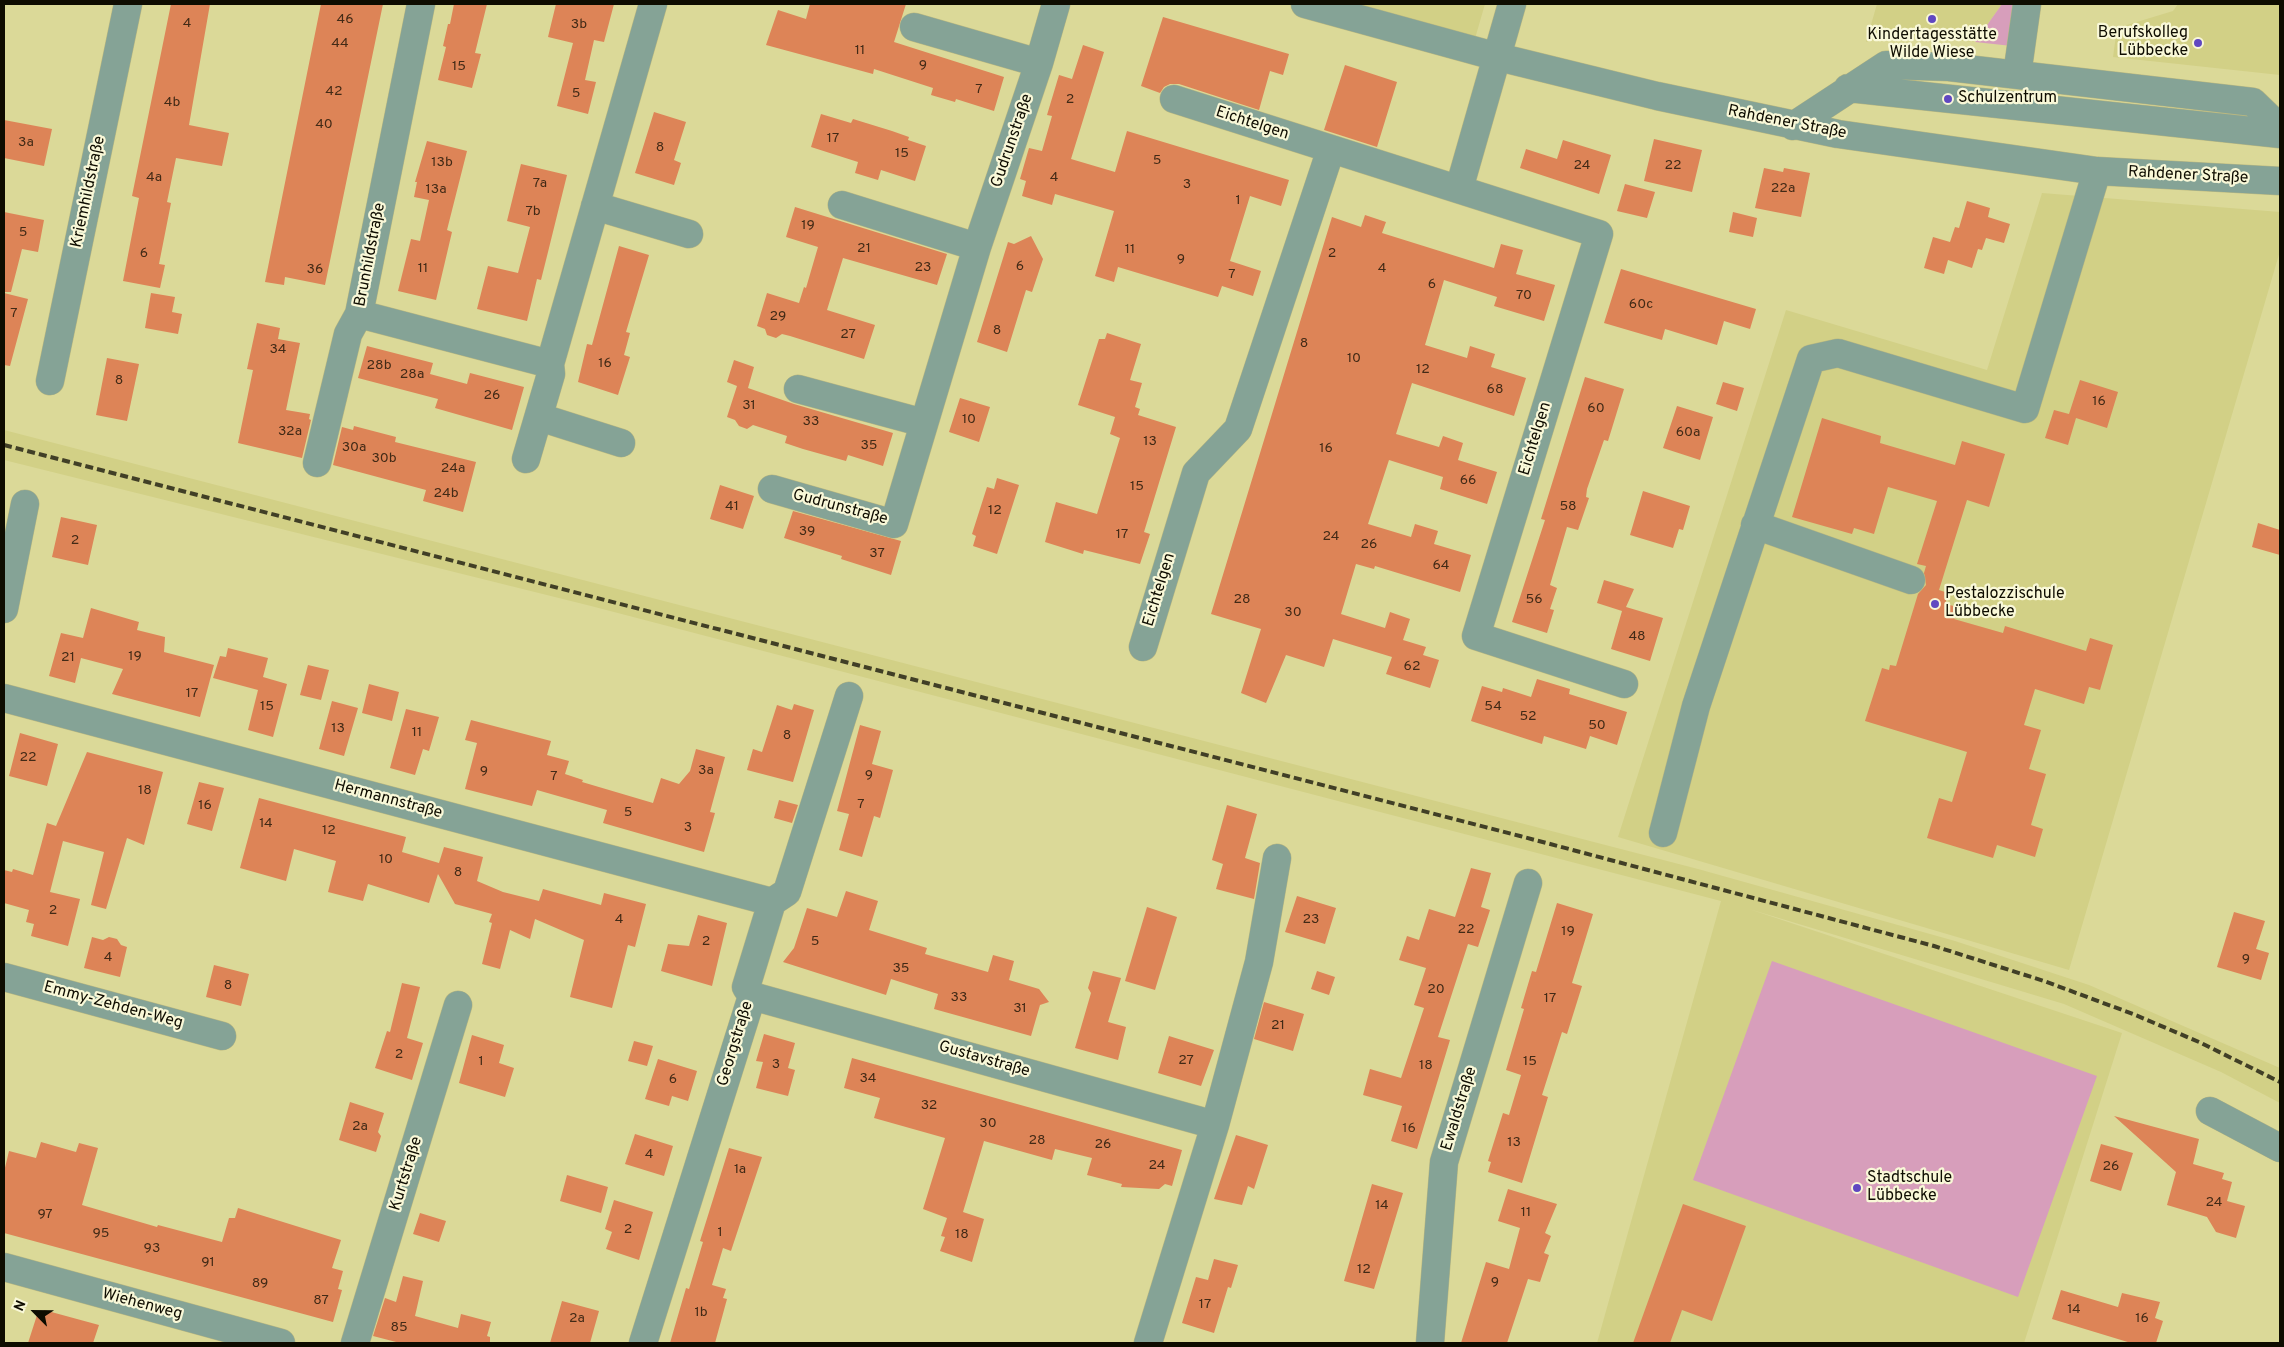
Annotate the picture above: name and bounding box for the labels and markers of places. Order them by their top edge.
marker: Kindertagesstätte Wilde Wiese [1926,13,1938,25]
place label: Berufskolleg Lübbecke [2098,24,2188,62]
place label: Kindertagesstätte Wilde Wiese [1867,26,1997,64]
marker: Berufskolleg Lübbecke [2192,37,2204,49]
place label: Schulzentrum [1958,89,2057,109]
marker: Schulzentrum [1942,93,1954,105]
place label: Pestalozzischule Lübbecke [1945,585,2065,623]
marker: Pestalozzischule Lübbecke [1929,598,1941,610]
place label: Stadtschule Lübbecke [1867,1169,1952,1207]
marker: Stadtschule Lübbecke [1851,1182,1863,1194]

